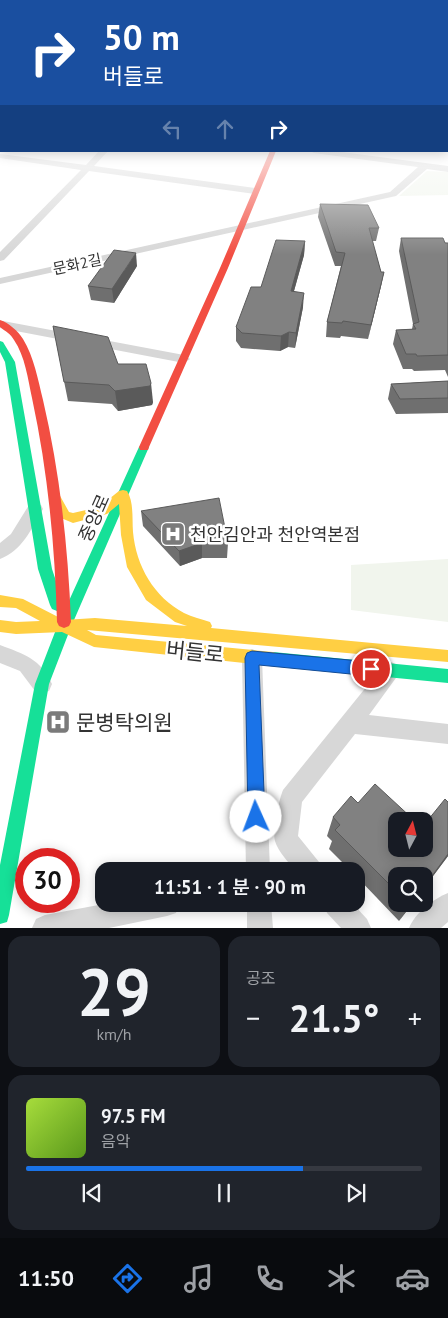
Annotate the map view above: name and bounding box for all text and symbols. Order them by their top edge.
text: 50 m [103,14,180,60]
icon: right [20,20,85,85]
text: 버들로 [103,62,164,90]
icon: left [158,115,186,143]
icon: ahead [211,115,239,143]
icon: right [264,115,292,143]
street label: 문화2길 [51,250,103,278]
street label: 중앙로 [73,491,115,545]
hospital icon: 천안김안과 천안역본점 [160,521,186,547]
place label: 천안김안과 천안역본점 [190,523,360,546]
street label: 버들로 [165,636,225,668]
pin [350,648,392,690]
icon: arrive [357,655,385,683]
hospital icon: 문병탁의원 [45,709,71,735]
place label: 문병탁의원 [76,709,173,736]
position arrow [229,790,281,842]
north arrow [388,812,432,858]
map controls [388,812,433,912]
speed limit sign: 30 [15,848,80,913]
button: search [388,867,433,912]
text: 11:51 · 1 분 · 90 m [154,875,306,899]
text: 29 [77,949,151,1033]
text: 공조 [246,968,275,988]
text: 21.5° [289,993,379,1042]
text: − [246,999,260,1036]
text: + [408,999,422,1036]
text: km/h [96,1024,132,1044]
text: 97.5 FM [101,1104,165,1128]
text: 음악 [101,1131,130,1151]
icon: previous [78,1179,106,1207]
icon: pause [210,1179,238,1207]
icon: next [342,1179,370,1207]
icon: directions [110,1261,145,1296]
icon: music [181,1261,216,1296]
icon: phone [252,1261,287,1296]
icon: climate [324,1261,359,1296]
icon: car [395,1261,430,1296]
text: 11:50 [18,1264,74,1292]

